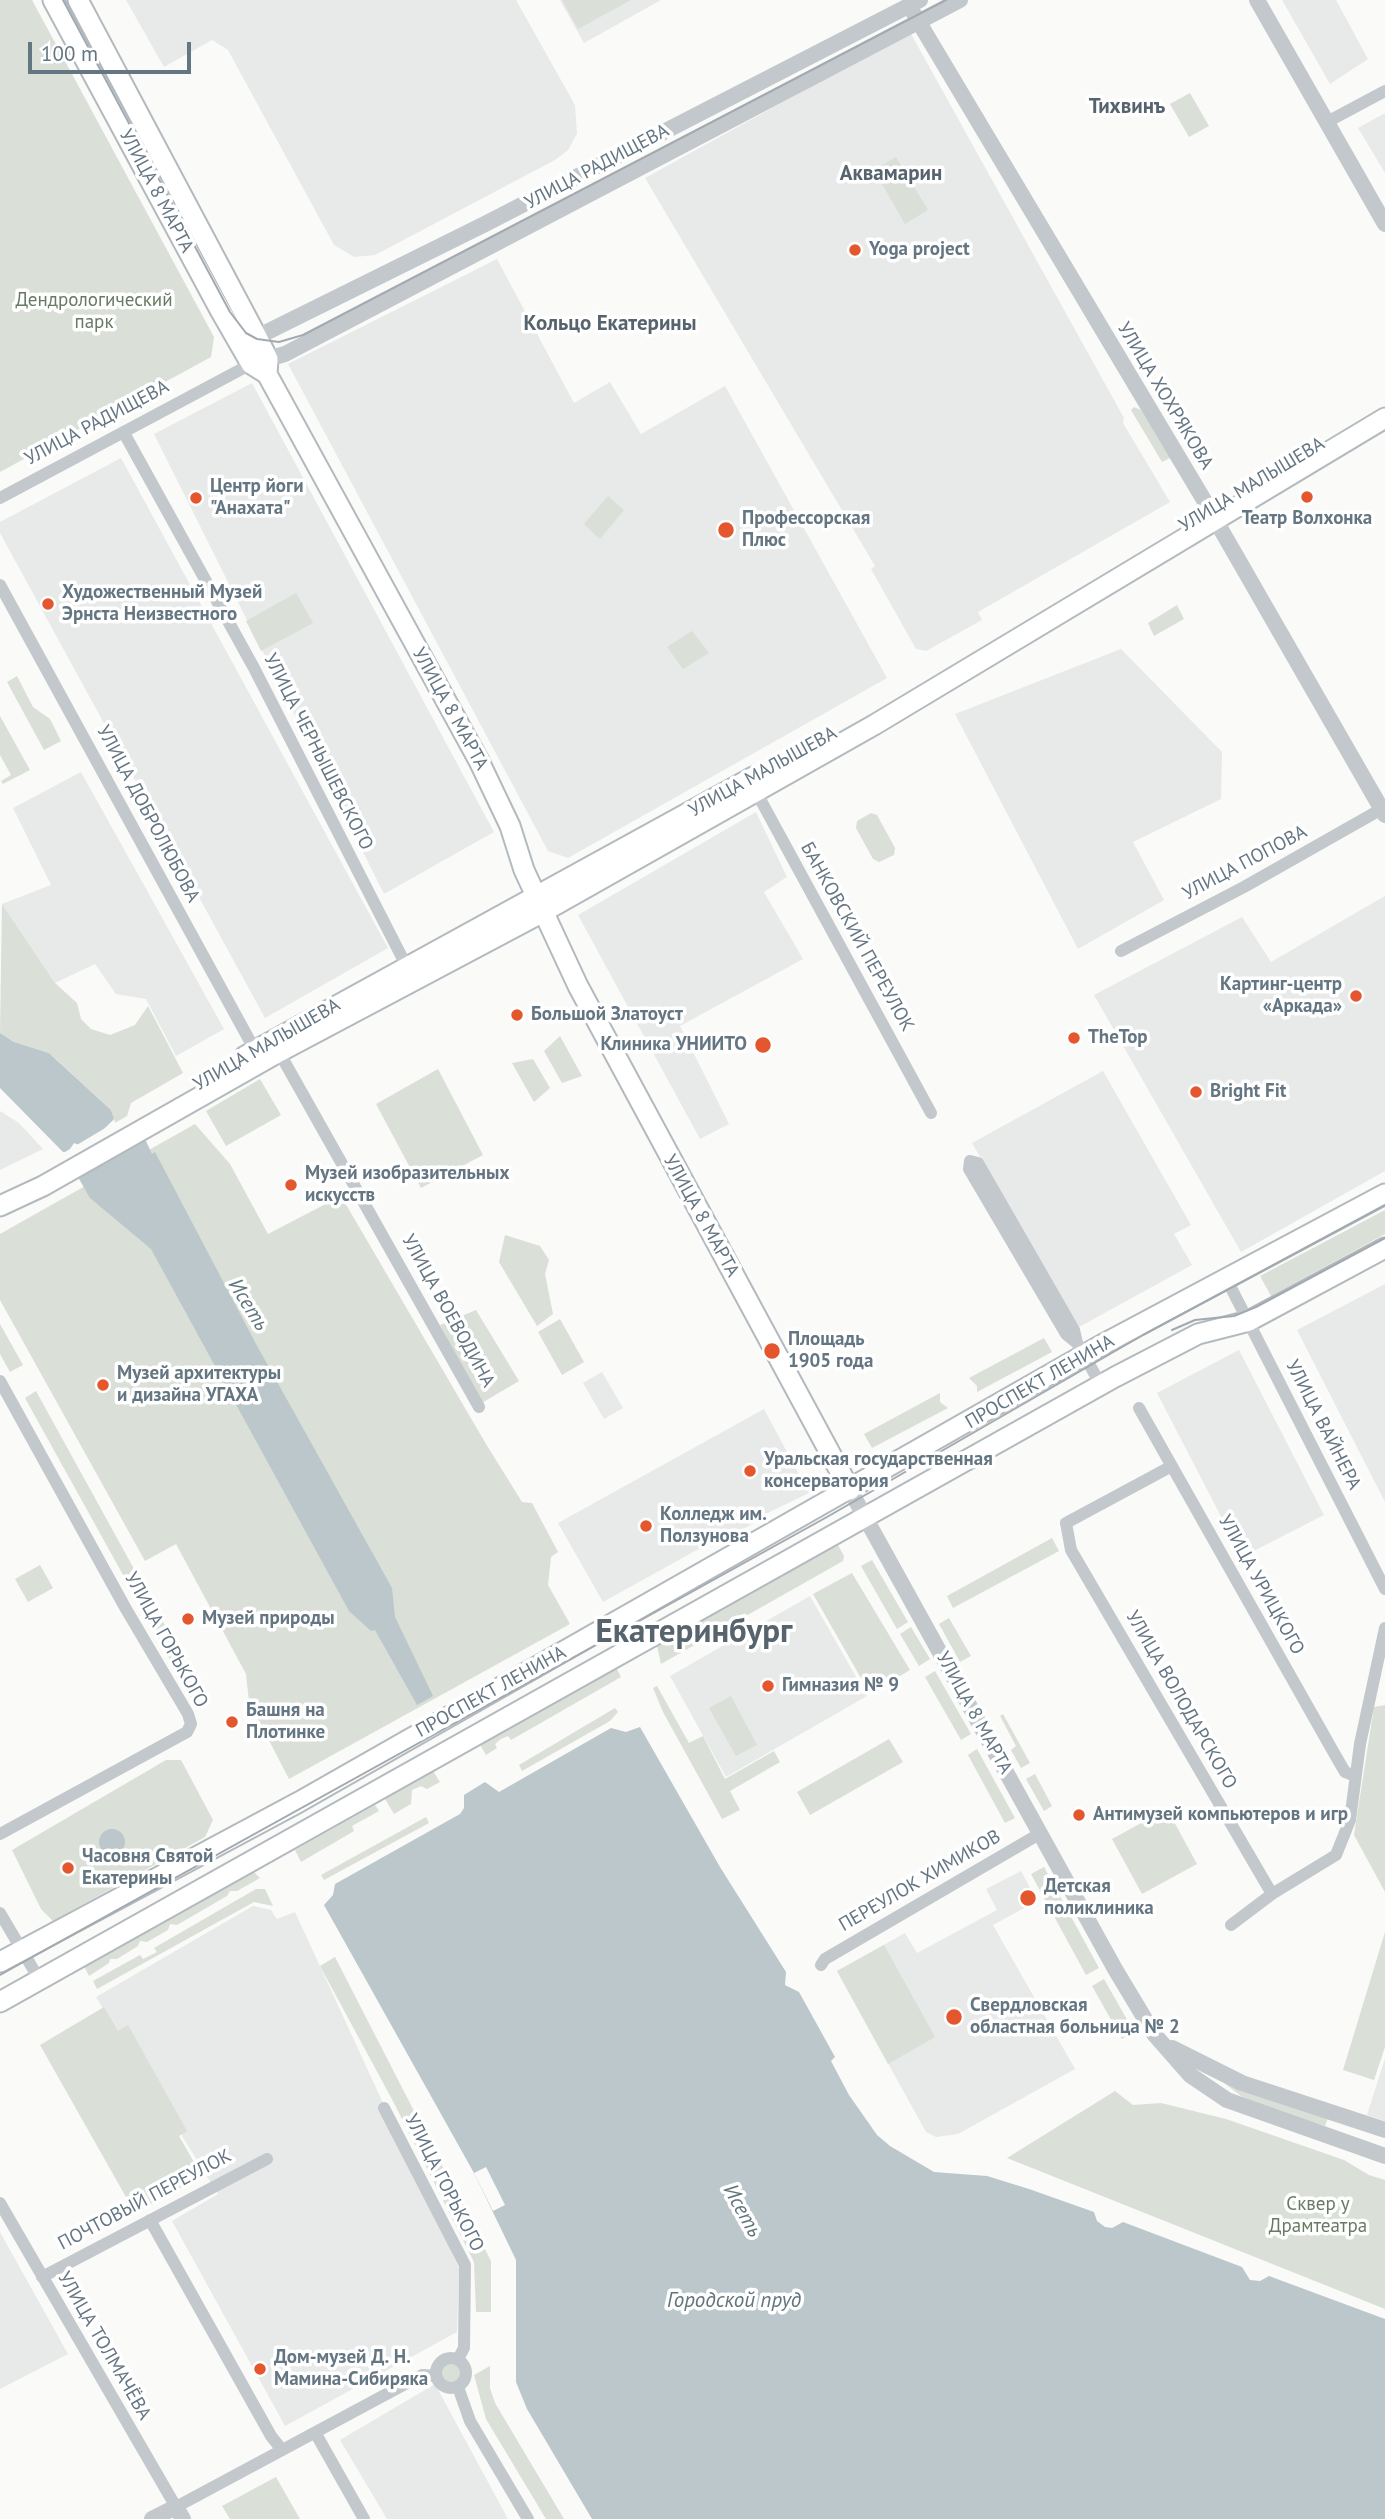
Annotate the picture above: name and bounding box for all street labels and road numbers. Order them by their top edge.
street label: УЛИЦА РАДИЩЕВА [521,119,673,215]
street label: УЛИЦА 8 МАРТА [114,125,198,257]
street label: УЛИЦА ХОХРЯКОВА [1112,318,1218,474]
street label: УЛИЦА РАДИЩЕВА [21,375,173,471]
street label: УЛИЦА МАЛЫШЕВА [1175,433,1329,537]
street label: УЛИЦА 8 МАРТА [407,644,493,774]
street label: УЛИЦА ЧЕРНЫШЕВСКОГО [258,650,378,854]
street label: УЛИЦА ДОБРОЛЮБОВА [92,722,204,906]
street label: УЛИЦА МАЛЫШЕВА [685,722,841,822]
street label: УЛИЦА ПОПОВА [1179,821,1311,905]
street label: БАНКОВСКИЙ ПЕРЕУЛОК [795,838,919,1036]
street label: УЛИЦА МАЛЫШЕВА [190,994,344,1096]
street label: УЛИЦА 8 МАРТА [658,1151,744,1281]
street label: УЛИЦА ВОЕВОДИНА [397,1231,499,1391]
street label: ПРОСПЕКТ ЛЕНИНА [962,1330,1118,1434]
street label: УЛИЦА ВАЙНЕРА [1280,1356,1366,1494]
street label: УЛИЦА УРИЦКОГО [1213,1511,1309,1659]
street label: УЛИЦА ГОРЬКОГО [119,1568,213,1712]
street label: УЛИЦА ВОЛОДАРСКОГО [1121,1607,1241,1793]
street label: ПРОСПЕКТ ЛЕНИНА [412,1641,570,1743]
street label: УЛИЦА 8 МАРТА [931,1648,1017,1778]
street label: ПЕРЕУЛОК ХИМИКОВ [835,1825,1005,1937]
street label: УЛИЦА ГОРЬКОГО [400,2110,488,2256]
street label: ПОЧТОВЫЙ ПЕРЕУЛОК [54,2145,236,2255]
street label: УЛИЦА ТОЛМАЧЁВА [52,2268,156,2424]

